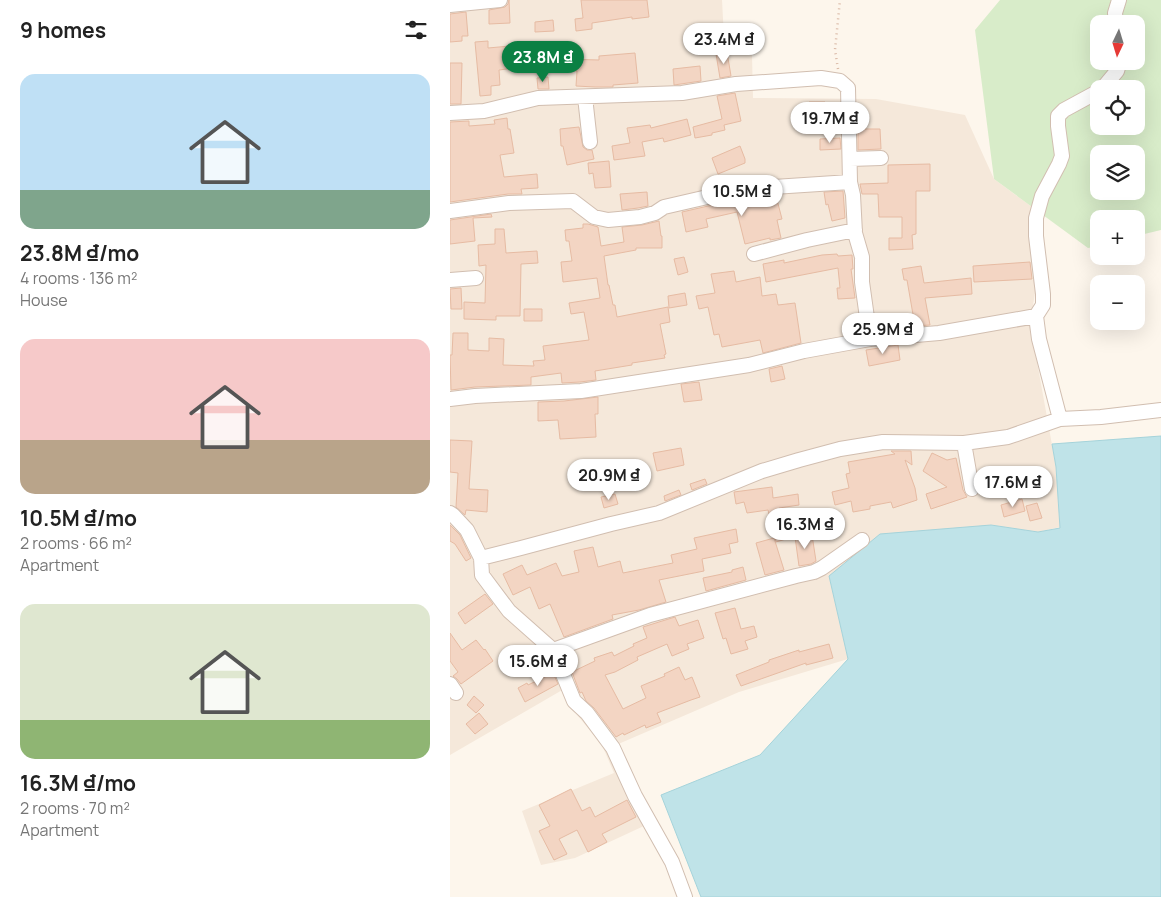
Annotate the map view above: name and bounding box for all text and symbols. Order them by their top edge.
north arrow [1090,15,1145,70]
map controls [1090,15,1145,330]
text: 9 homes [20,16,106,44]
icon: filters [402,16,430,44]
pin: 23.4M ₫ [678,22,770,65]
text: 23.4M ₫ [694,28,754,50]
pin: 23.8M ₫ [497,41,589,83]
text: 23.8M ₫ [513,46,573,68]
button: locate [1090,80,1145,135]
pin: 19.7M ₫ [784,102,876,144]
icon: home [180,107,270,197]
text: 19.7M ₫ [801,107,859,129]
button: layers [1090,145,1145,200]
pin: 10.5M ₫ [696,174,788,217]
text: 10.5M ₫ [713,180,771,202]
button: + [1090,210,1145,265]
text: 23.8M ₫/mo [20,239,139,267]
text: 4 rooms · 136 m² [20,267,137,289]
button: − [1090,275,1145,330]
text: House [20,289,68,311]
pin: 25.9M ₫ [837,312,929,355]
text: 25.9M ₫ [853,318,913,340]
icon: home [180,372,270,462]
pin: 20.9M ₫ [563,458,655,501]
text: 20.9M ₫ [578,464,640,486]
pin: 17.6M ₫ [967,466,1059,508]
text: 17.6M ₫ [985,471,1041,493]
text: 10.5M ₫/mo [20,504,137,532]
pin: 16.3M ₫ [759,508,851,550]
text: 16.3M ₫ [776,513,834,535]
text: 2 rooms · 66 m² [20,532,132,554]
text: Apartment [20,554,99,576]
icon: home [180,637,270,727]
pin: 15.6M ₫ [492,644,584,687]
text: 15.6M ₫ [509,650,567,672]
text: 16.3M ₫/mo [20,769,136,797]
text: 2 rooms · 70 m² [20,797,130,819]
text: Apartment [20,819,99,841]

